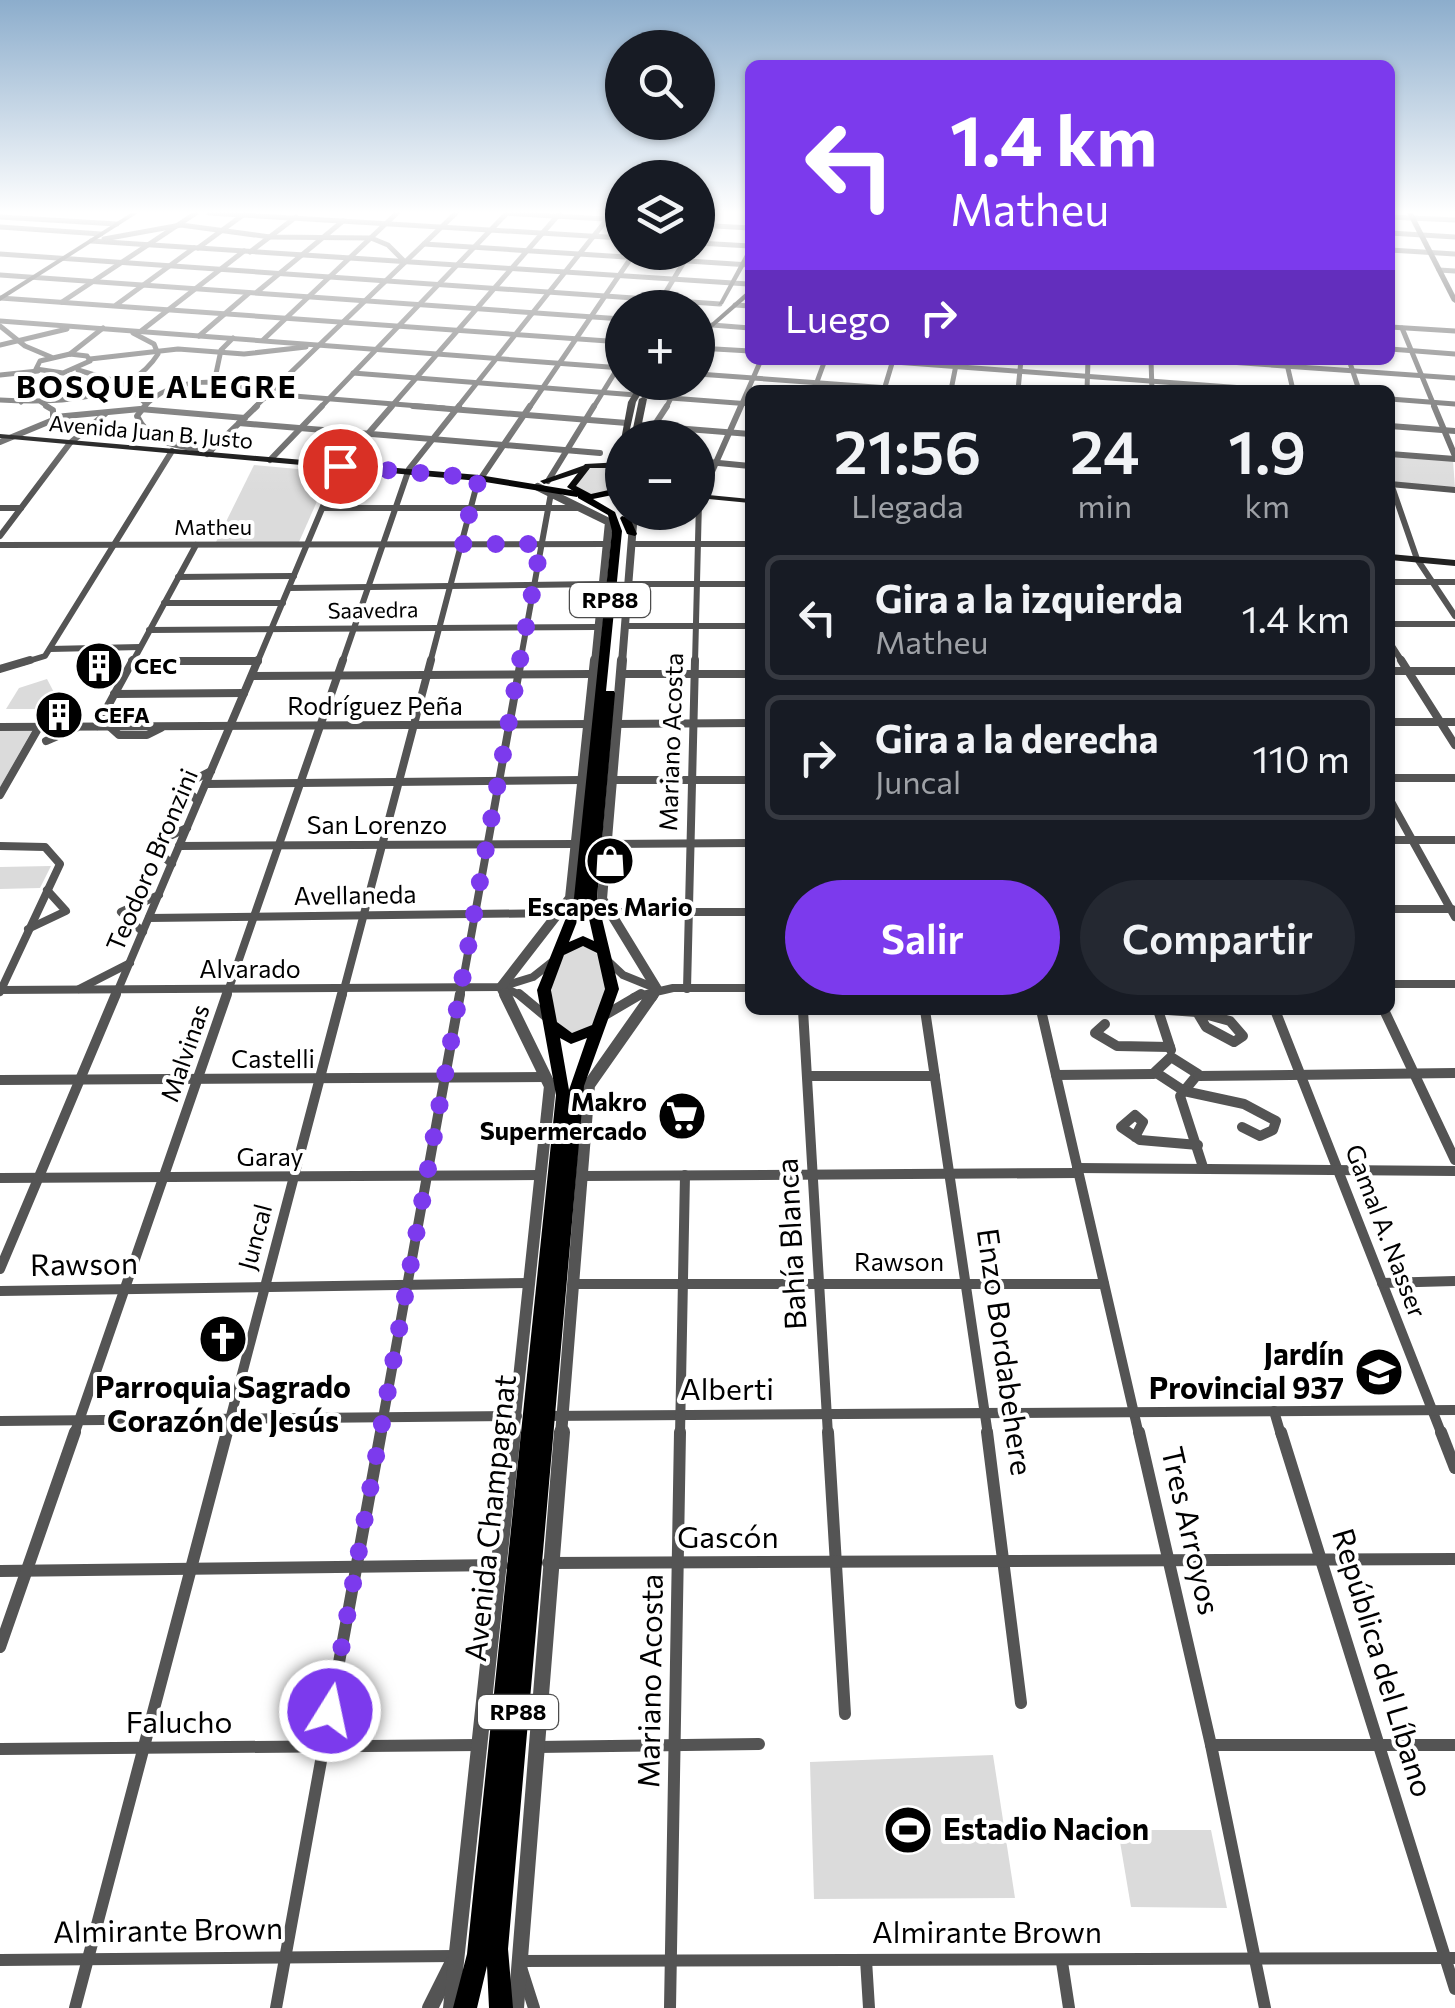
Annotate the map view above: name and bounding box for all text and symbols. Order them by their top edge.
map controls [605,30,715,530]
button: search [605,30,715,140]
text: 1.4 km [950,95,1157,180]
icon: left [785,100,915,230]
button: layers [605,160,715,270]
text: Matheu [950,180,1109,235]
button: + [605,290,715,400]
icon: right [911,290,966,345]
text: Luego [785,294,891,341]
district label: BOSQUE ALEGRE [16,367,298,404]
street label: Avenida Juan B. Justo [48,409,254,454]
text: 21:56 [834,413,981,486]
text: 24 [1070,413,1140,486]
text: 1.9 [1228,413,1306,486]
button: − [605,420,715,530]
pin [298,424,383,509]
icon: arrive [313,439,368,494]
text: Llegada [851,485,964,525]
text: min [1078,485,1132,525]
text: km [1245,485,1290,525]
street label: Matheu [174,513,252,540]
text: Gira a la izquierda [875,574,1183,621]
road number: RP88 [570,583,650,617]
icon: left [790,590,845,645]
text: 1.4 km [1242,594,1350,641]
street label: Saavedra [327,595,419,624]
text: Matheu [875,621,988,661]
building icon: CEC [73,640,125,692]
place label: CEC [134,652,177,679]
street label: Mariano Acosta [652,652,688,832]
building icon: CEFA [33,689,85,741]
street label: Rodríguez Peña [287,690,463,720]
place label: CEFA [94,701,150,728]
text: Gira a la derecha [875,714,1159,761]
icon: right [790,730,845,785]
text: 110 m [1252,734,1350,781]
text: Juncal [875,761,961,801]
street label: Teodoro Bronzini [99,764,203,955]
street label: San Lorenzo [307,809,447,839]
shop icon: Escapes Mario [584,835,636,887]
street label: Avellaneda [293,878,417,910]
button: Salir [785,880,1060,995]
button: Compartir [1080,880,1355,995]
place label: Escapes Mario [527,891,693,921]
street label: Alvarado [199,953,301,983]
street label: Malvinas [153,1000,215,1105]
street label: Castelli [231,1043,315,1073]
place label: Makro Supermercado [480,1086,647,1145]
supermarket icon: Makro Supermercado [656,1090,708,1142]
street label: Gamal A. Nasser [1340,1140,1434,1322]
street label: Garay [237,1141,303,1171]
street label: Bahía Blanca [767,1157,812,1331]
street label: Juncal [231,1200,277,1273]
street label: Enzo Bordabehere [971,1226,1042,1478]
street label: Rawson [30,1243,138,1282]
street label: Rawson [854,1246,944,1276]
church icon: Parroquia Sagrado Corazón de Jesús [197,1313,249,1365]
place label: Jardín Provincial 937 [1149,1334,1344,1405]
school or university icon: Jardín Provincial 937 [1353,1346,1405,1398]
place label: Parroquia Sagrado Corazón de Jesús [95,1367,351,1438]
street label: Alberti [680,1369,774,1406]
street label: Avenida Champagnat [455,1372,522,1663]
street label: Tres Arroyos [1155,1443,1230,1618]
street label: Gascón [677,1517,779,1554]
street label: República del Líbano [1326,1524,1443,1801]
street label: Mariano Acosta [628,1573,669,1788]
position arrow [278,1659,382,1763]
road number: RP88 [478,1695,558,1729]
street label: Falucho [126,1702,232,1739]
sports icon: Estadio Nacion [882,1804,934,1856]
place label: Estadio Nacion [943,1809,1149,1846]
street label: Almirante Brown [53,1908,283,1949]
street label: Almirante Brown [872,1912,1102,1949]

